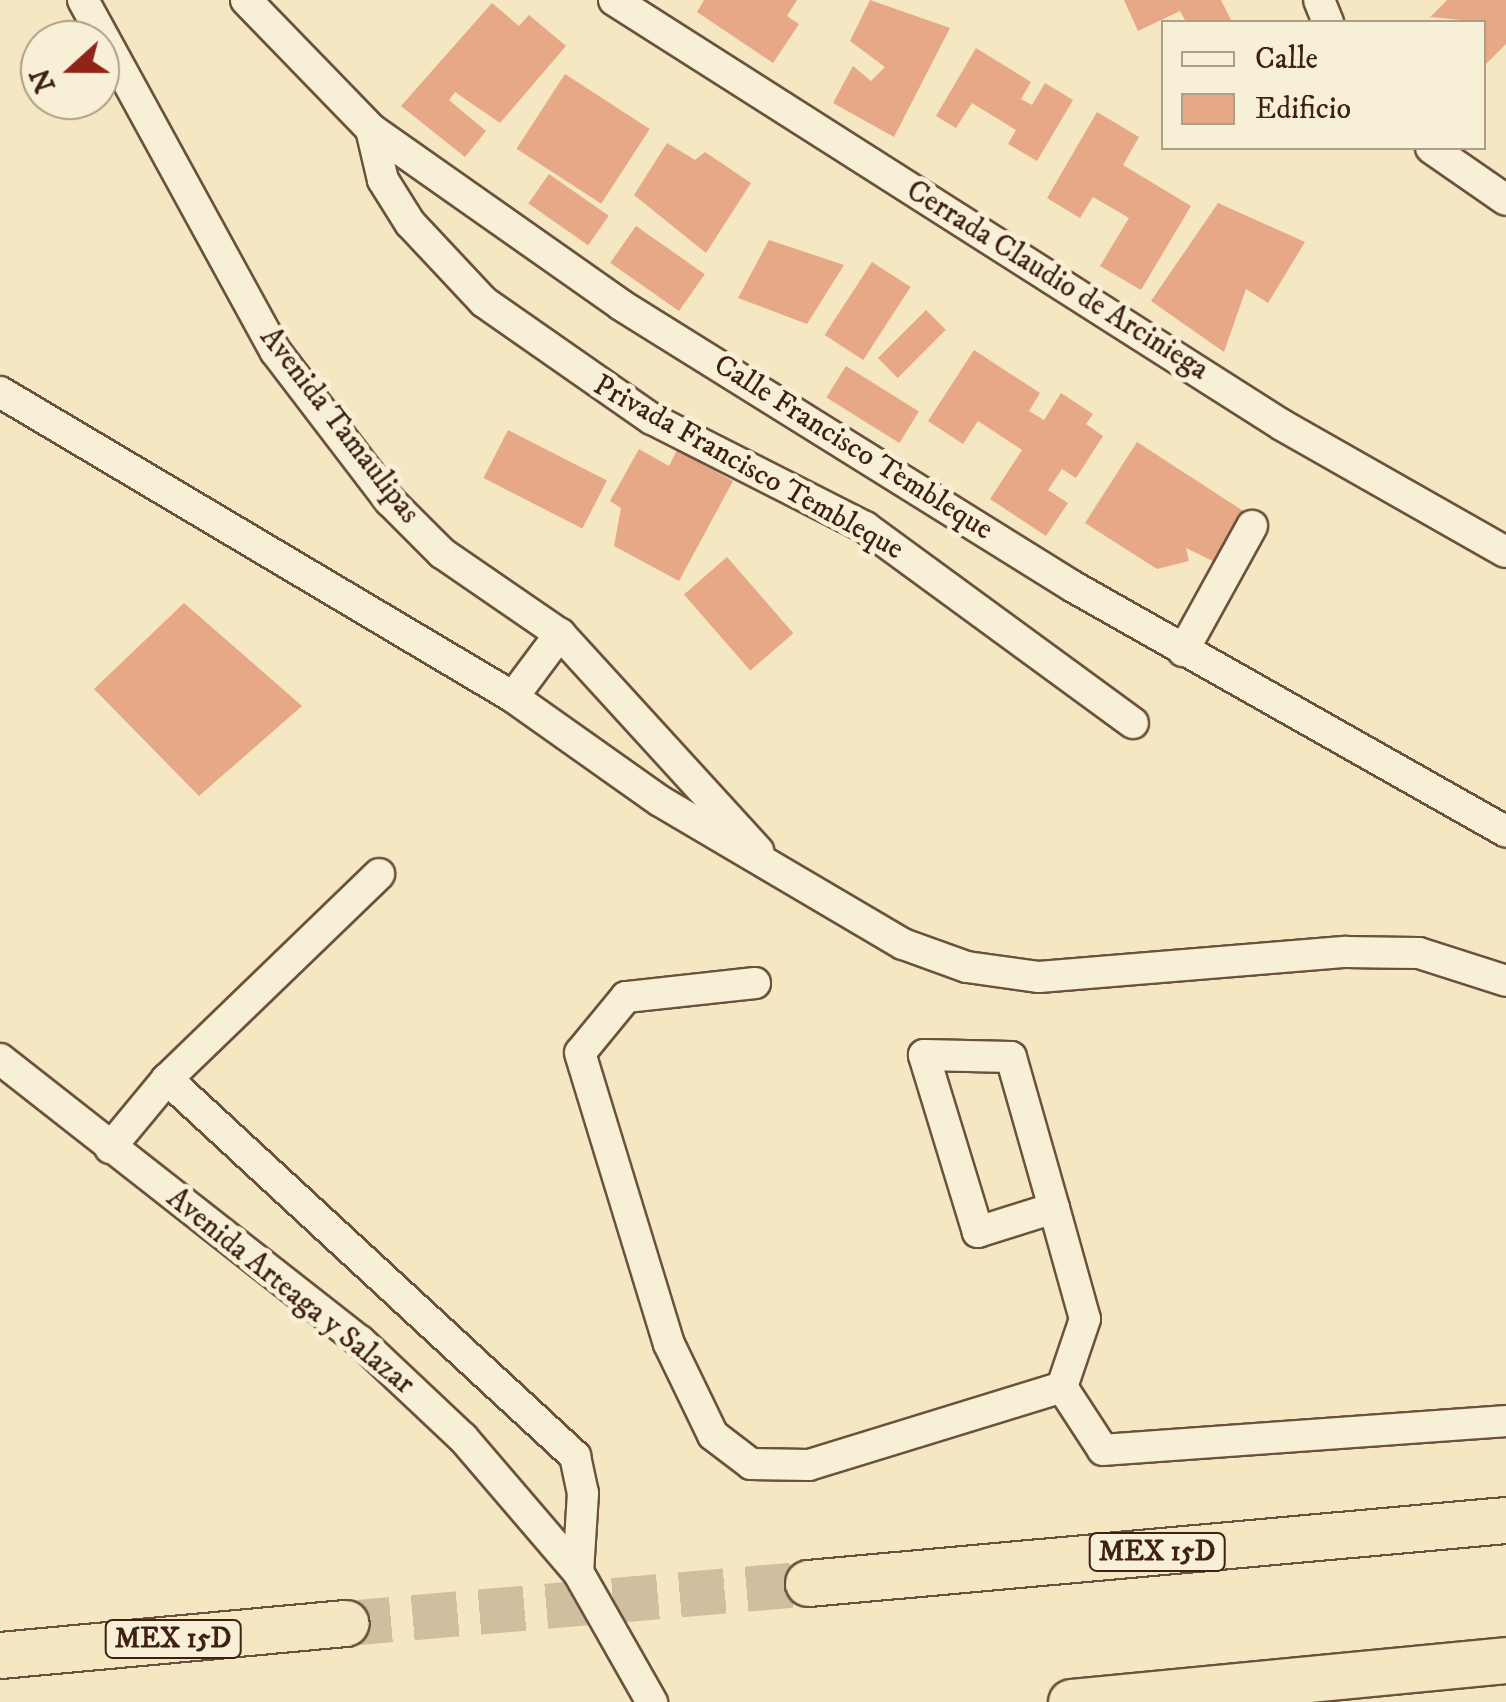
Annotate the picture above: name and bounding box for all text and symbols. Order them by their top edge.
north arrow [20,20,120,120]
legend [1161,20,1486,150]
text: Calle [1255,41,1318,78]
text: N [23,63,64,97]
text: Edificio [1255,91,1351,128]
street label: Cerrada Claudio de Arciniega [899,173,1215,389]
street label: Avenida Tamaulipas [251,321,427,531]
street label: Calle Francisco Tembleque [707,347,999,549]
street label: Privada Francisco Tembleque [587,368,909,568]
street label: Avenida Arteaga y Salazar [159,1181,421,1403]
road number: MEX 15D [1087,1529,1227,1575]
road number: MEX 15D [103,1616,243,1662]

